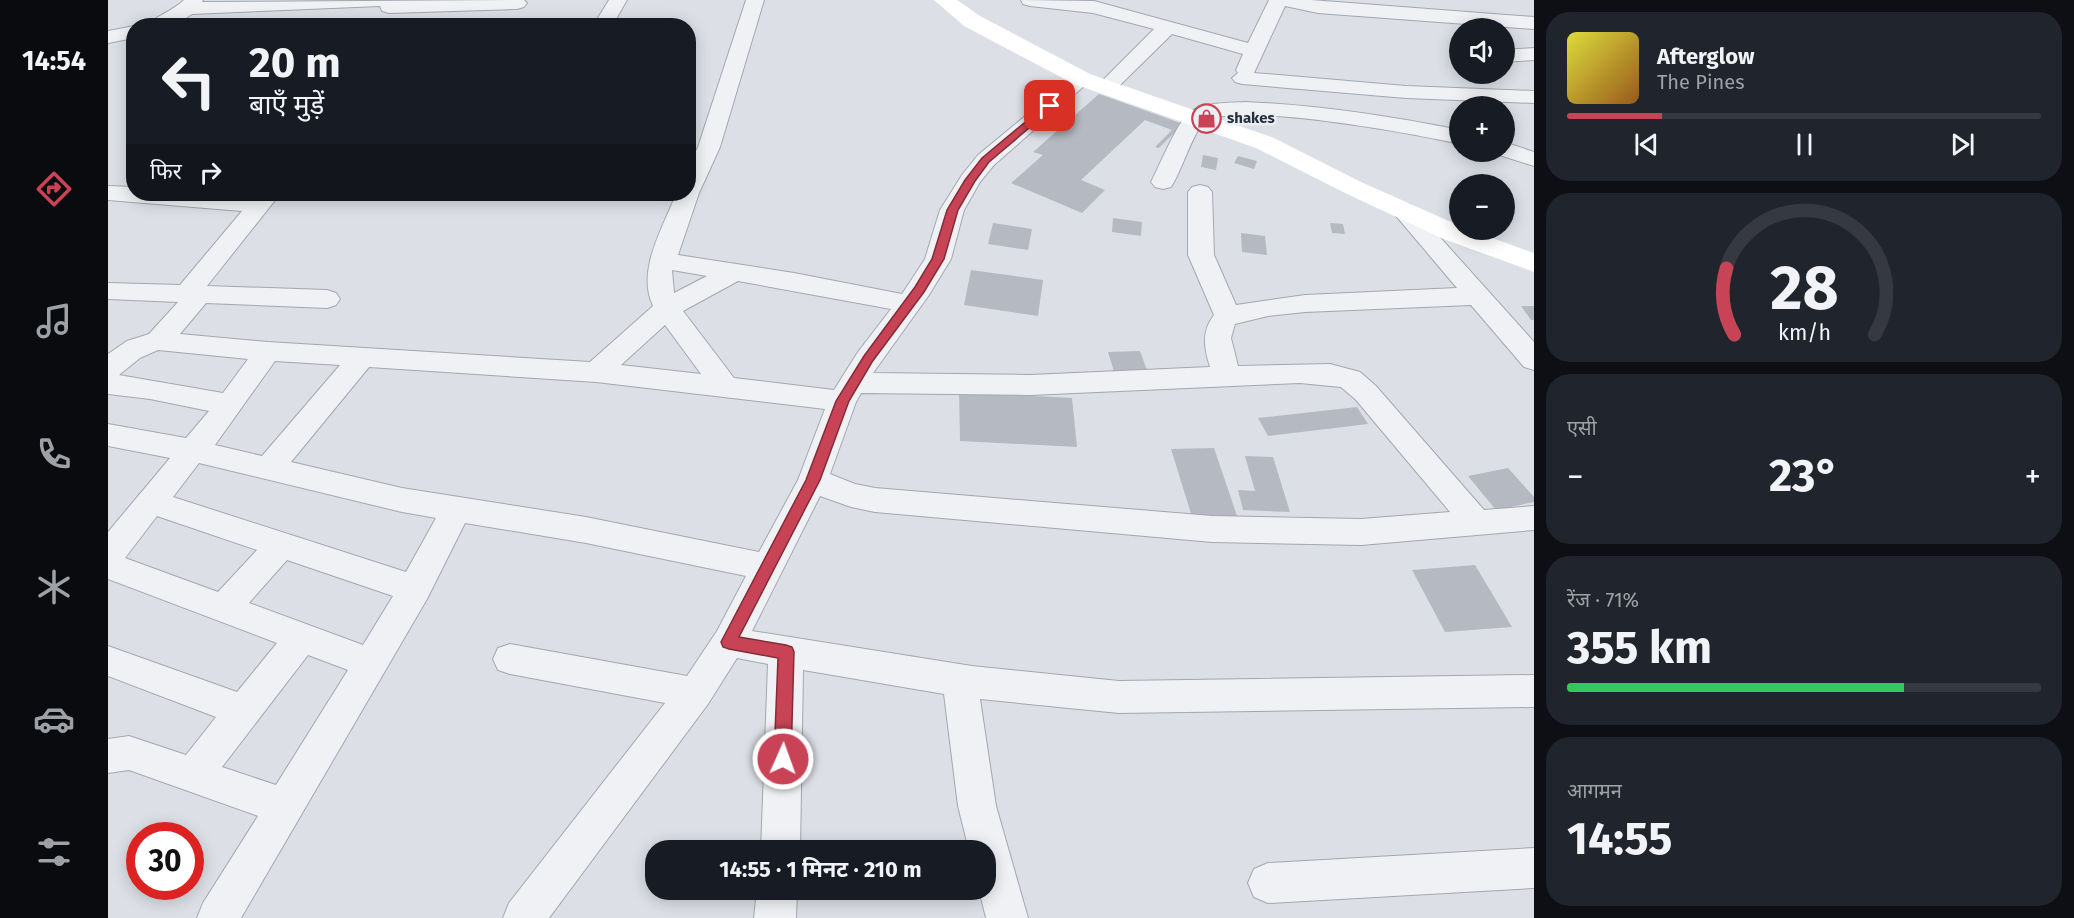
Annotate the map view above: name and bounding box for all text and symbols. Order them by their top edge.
map controls [1449,18,1515,240]
button: sound [1449,18,1515,84]
text: 20 m [249,38,341,88]
icon: left [150,42,228,120]
text: Afterglow [1657,43,1754,70]
text: 14:54 [22,45,86,77]
text: The Pines [1657,70,1744,94]
pin [1024,80,1075,131]
text: बाएँ मुड़ें [249,89,324,121]
icon: arrive [1033,89,1066,122]
button: + [1449,96,1515,162]
shop icon: shakes [1190,102,1222,134]
place label: shakes [1227,109,1275,127]
icon: previous [1630,128,1663,161]
icon: pause [1788,128,1821,161]
icon: next [1946,128,1979,161]
icon: right [194,156,227,189]
text: फिर [150,158,182,185]
icon: directions [33,168,75,210]
button: − [1449,174,1515,240]
text: 28 [1770,251,1838,326]
icon: music [33,300,75,342]
text: km/h [1777,320,1831,346]
text: एसी [1567,416,1597,440]
icon: phone [33,433,75,475]
text: 23° [1769,449,1839,503]
text: − [1567,457,1584,497]
text: + [2025,457,2041,497]
icon: climate [33,566,75,608]
text: रेंज · 71% [1567,588,1639,612]
text: 355 km [1567,621,1712,675]
icon: car [33,698,75,740]
position arrow [751,727,815,791]
text: आगमन [1567,779,1622,803]
text: 14:55 [1567,812,1672,866]
speed limit sign: 30 [126,822,204,900]
icon: filters [33,831,75,873]
text: 14:55 · 1 मिनट · 210 m [719,856,922,883]

